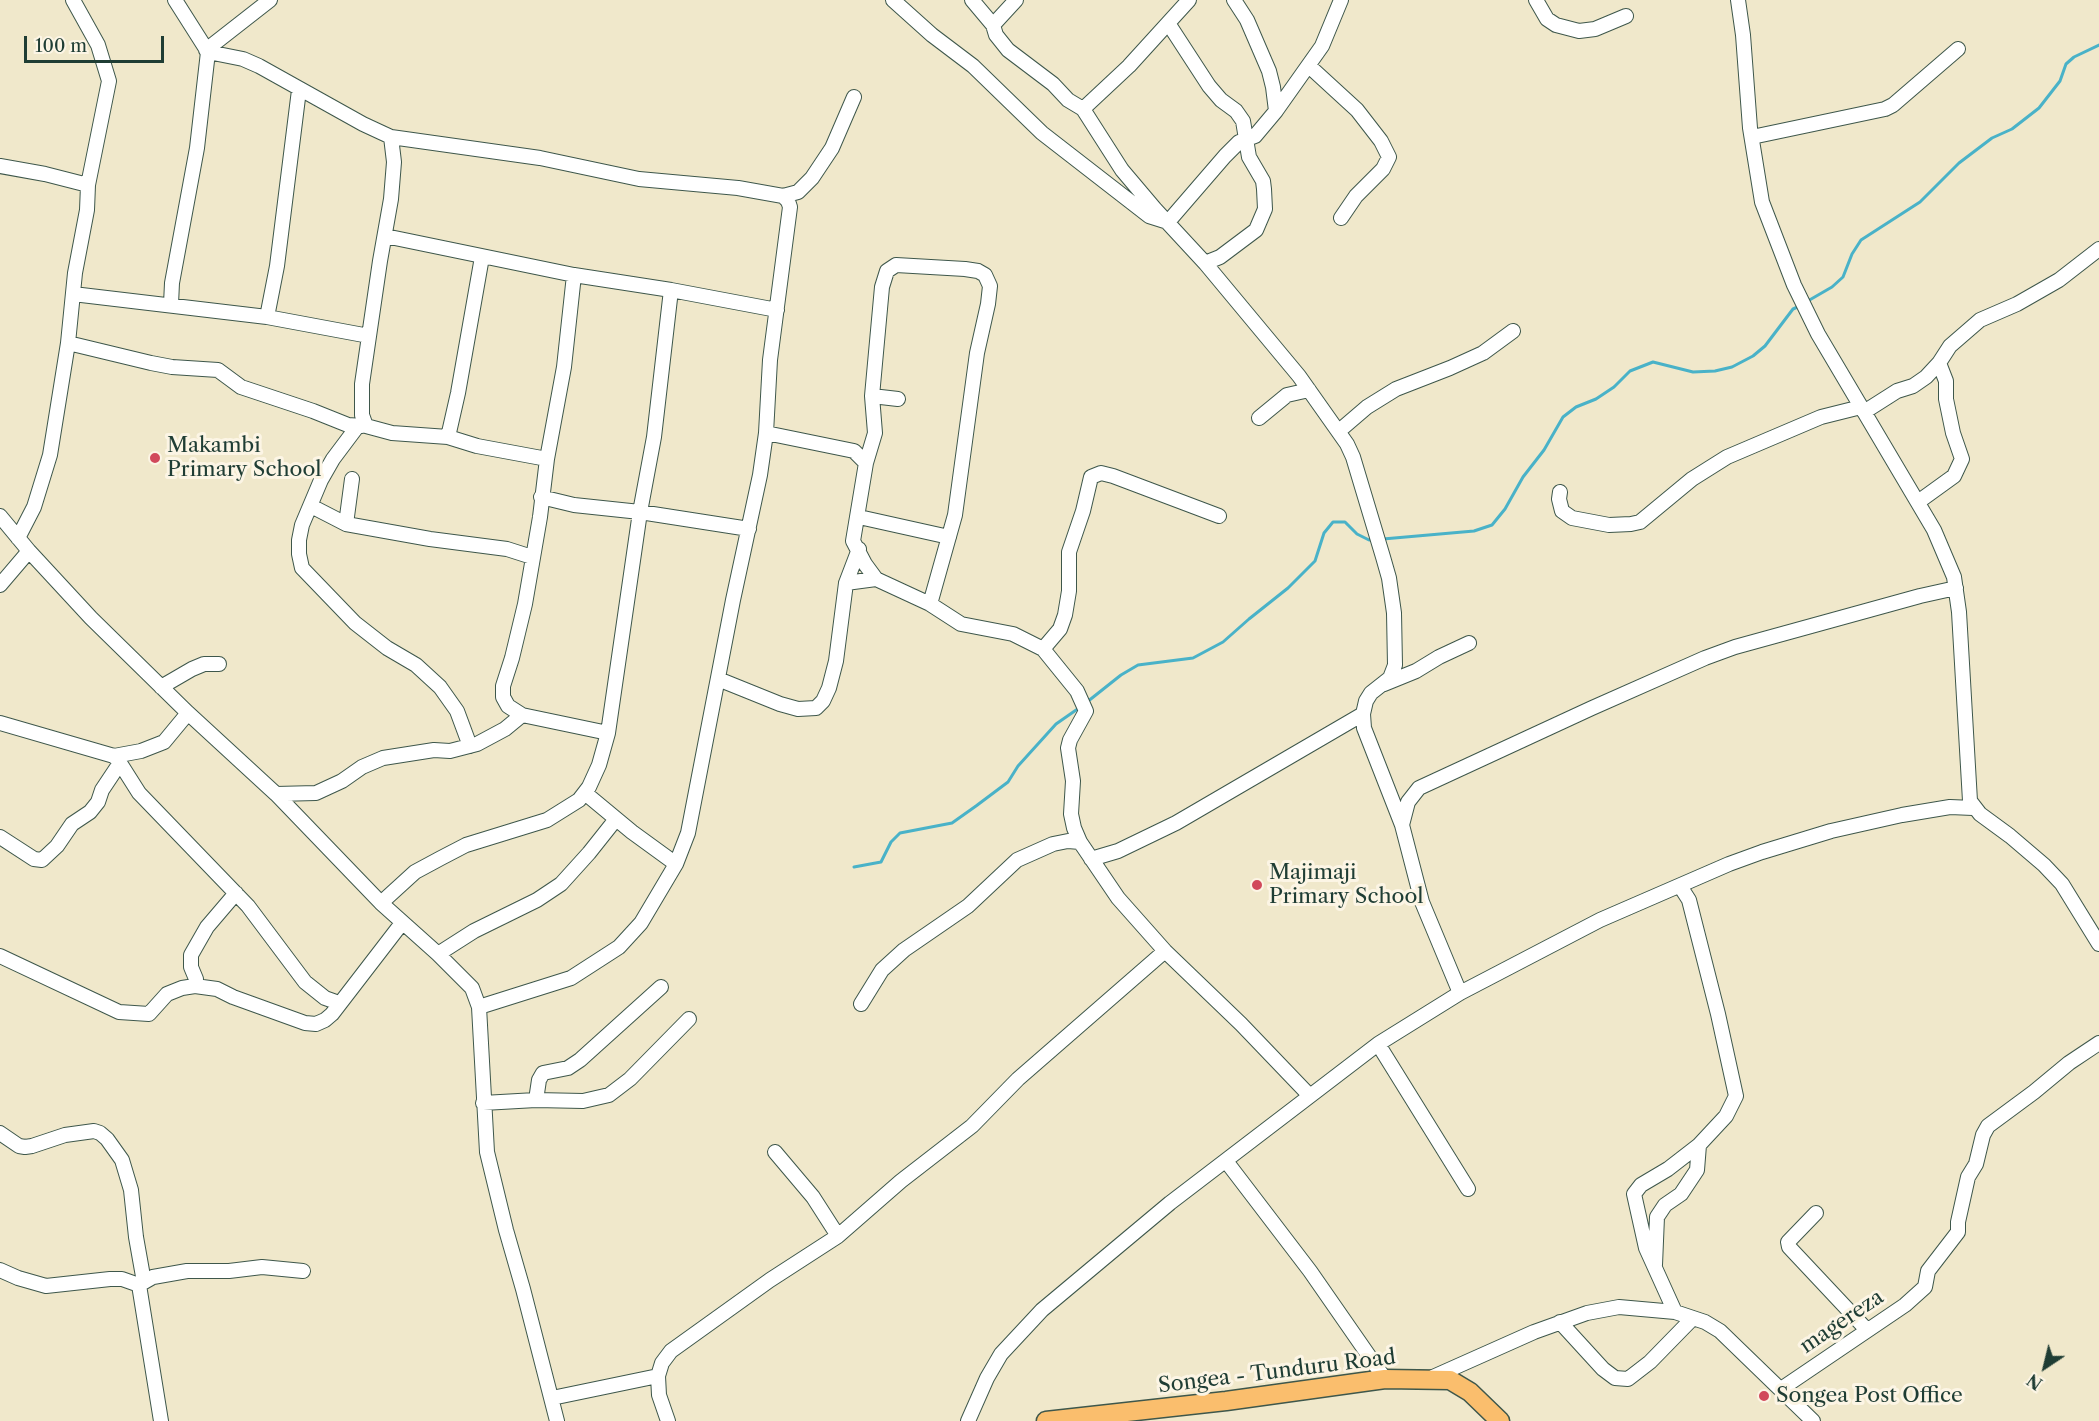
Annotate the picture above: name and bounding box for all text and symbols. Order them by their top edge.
scale bar [27,24,166,62]
text: 100 m [35,35,87,57]
place label: Makambi Primary School [167,433,322,483]
marker: Makambi Primary School [148,451,162,465]
place label: Majimaji Primary School [1269,860,1424,910]
marker: Majimaji Primary School [1250,878,1264,892]
street label: magereza [1795,1285,1889,1359]
north arrow [2015,1337,2075,1397]
street label: Songea - Tunduru Road [1157,1345,1397,1399]
text: N [2023,1370,2046,1394]
place label: Songea Post Office [1776,1383,1963,1409]
marker: Songea Post Office [1757,1389,1771,1403]

